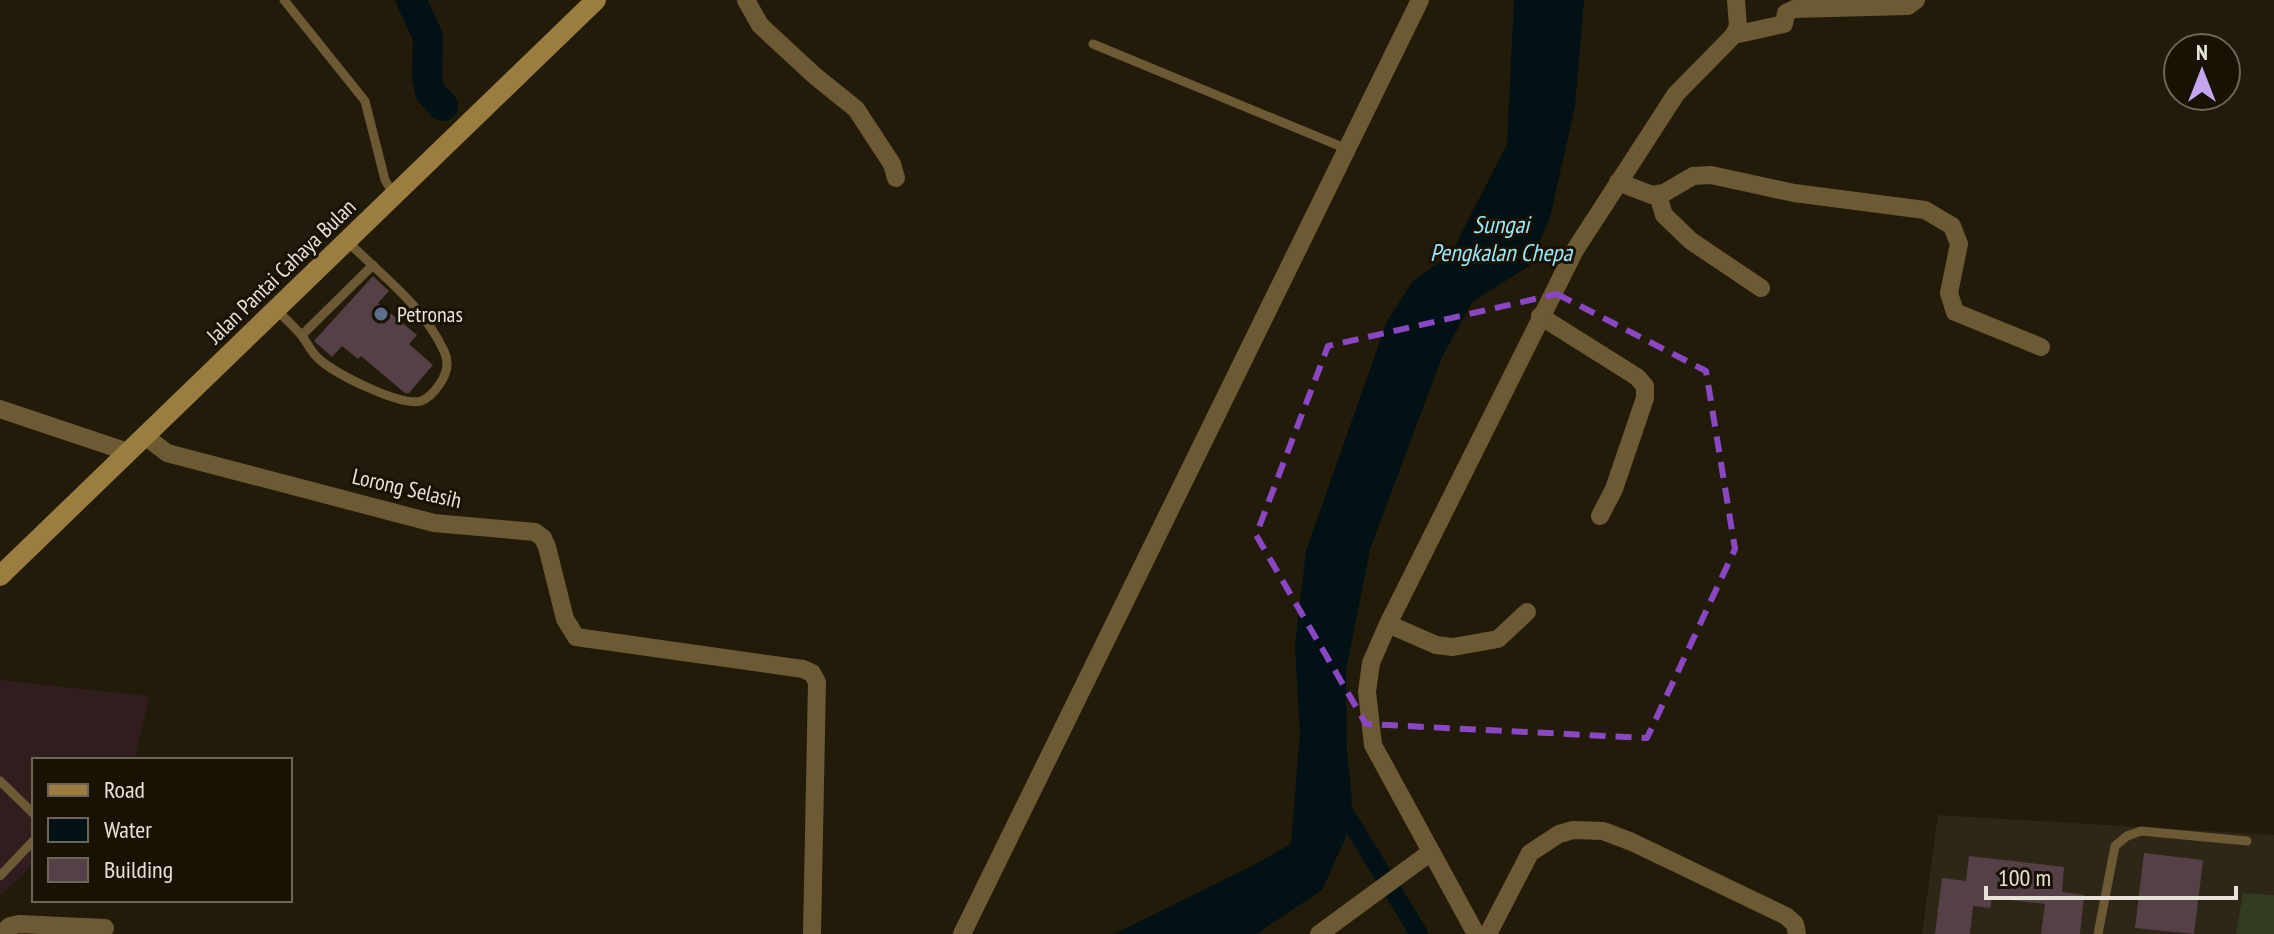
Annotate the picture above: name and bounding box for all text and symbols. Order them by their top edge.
north arrow [2162,32,2242,112]
text: N [2196,38,2208,66]
street label: Jalan Pantai Cahaya Bulan [200,193,361,350]
water label: Sungai Pengkalan Chepa [1430,209,1573,268]
place label: Petronas [397,300,463,328]
marker: Petronas [372,305,390,323]
street label: Lorong Selasih [350,462,464,514]
legend [32,758,292,902]
text: Road [104,774,145,805]
text: Water [104,814,152,845]
scale bar [1986,850,2236,900]
text: Building [104,854,173,885]
text: 100 m [1998,862,2051,893]

